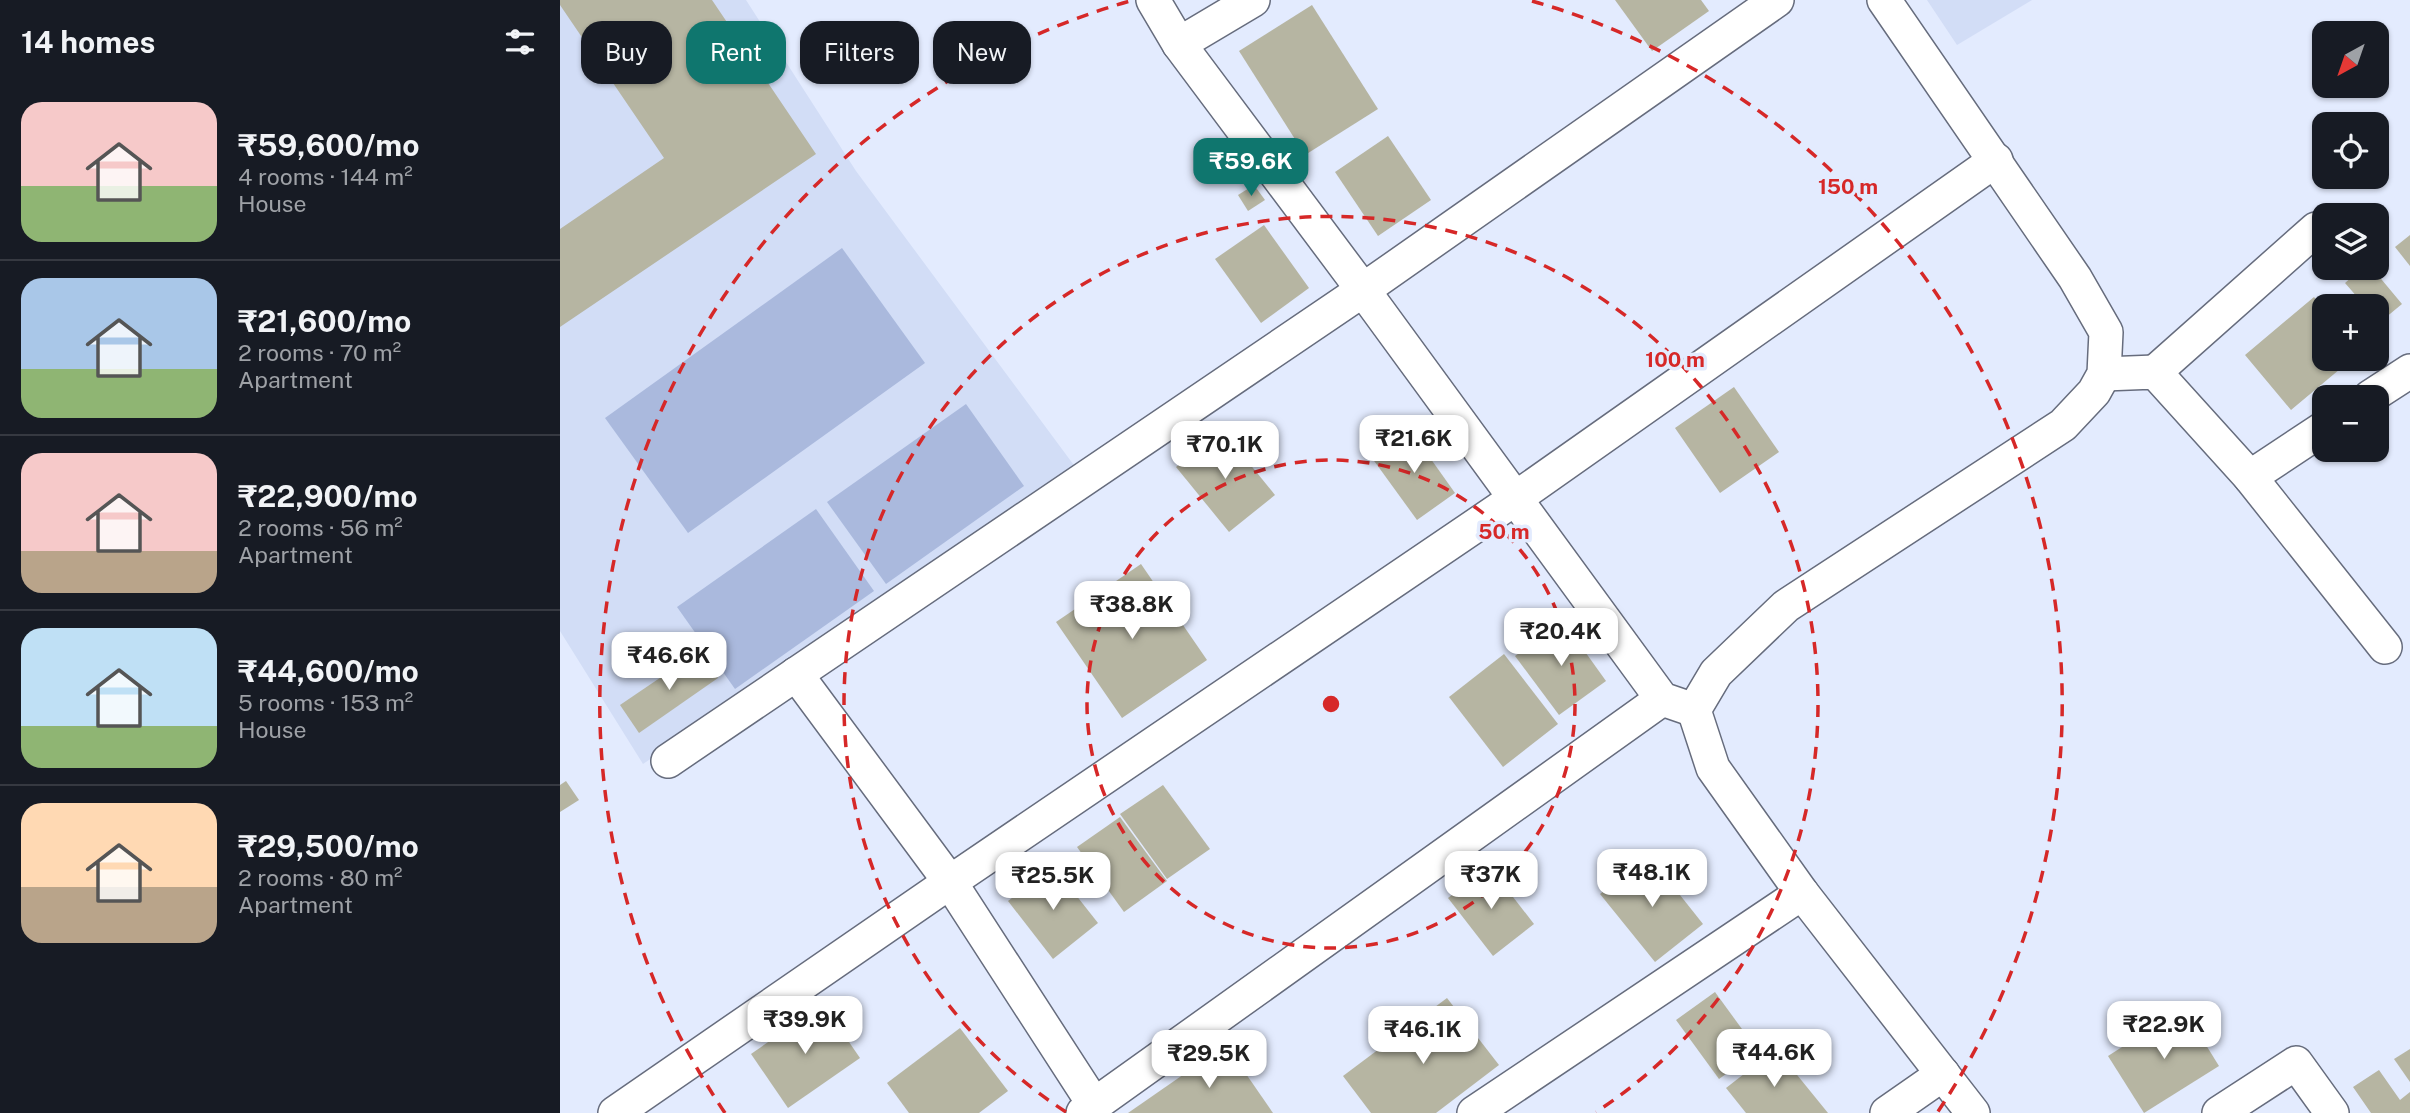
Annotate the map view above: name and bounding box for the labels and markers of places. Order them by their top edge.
pin: ₹59.6K [1194,138,1308,198]
pin: ₹21.6K [1357,416,1471,475]
pin: ₹70.1K [1168,421,1282,481]
pin: ₹38.8K [1075,582,1189,641]
pin: ₹20.4K [1504,608,1618,668]
pin: ₹46.6K [612,632,726,692]
centre of rings [1319,692,1343,716]
pin: ₹48.1K [1595,850,1709,909]
pin: ₹25.5K [996,852,1110,912]
pin: ₹37K [1450,852,1532,911]
pin: ₹39.9K [748,996,862,1056]
pin: ₹22.9K [2107,1002,2221,1061]
pin: ₹46.1K [1366,1006,1480,1066]
pin: ₹29.5K [1152,1030,1266,1090]
pin: ₹44.6K [1717,1030,1831,1089]

